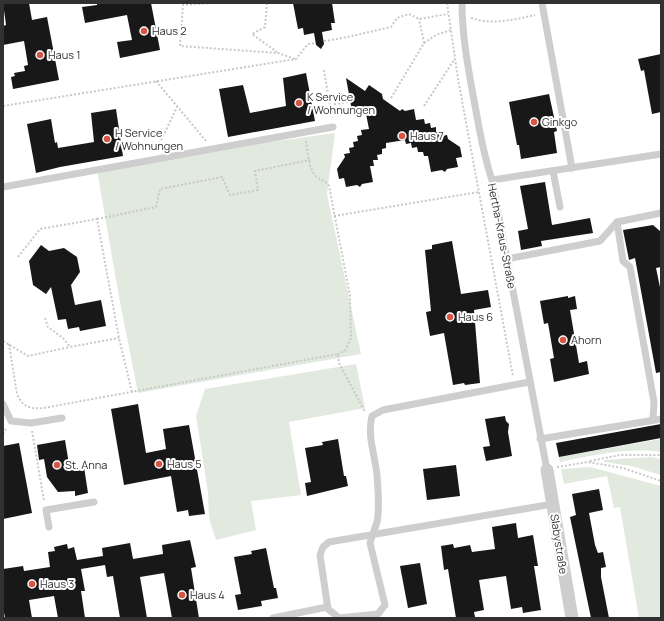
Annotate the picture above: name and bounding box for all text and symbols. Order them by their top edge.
place label: Haus 2 [152,23,186,38]
marker: Haus 2 [139,26,149,36]
place label: Haus 1 [48,47,80,62]
marker: Haus 1 [35,50,45,60]
place label: K Service / Wohnungen [307,89,375,117]
marker: K Service / Wohnungen [294,98,304,108]
place label: Ginkgo [542,114,578,129]
marker: Ginkgo [529,117,539,127]
place label: H Service / Wohnungen [115,125,183,153]
place label: Haus 7 [410,128,444,143]
marker: Haus 7 [397,131,407,141]
marker: H Service / Wohnungen [102,134,112,144]
street label: Hertha-Kraus-Straße [485,182,520,290]
place label: Haus 6 [458,309,493,324]
marker: Haus 6 [445,312,455,322]
place label: Ahorn [571,332,602,347]
marker: Ahorn [558,335,568,345]
place label: Haus 5 [167,456,202,471]
place label: St. Anna [65,457,107,472]
marker: Haus 5 [154,459,164,469]
marker: St. Anna [52,460,62,470]
street label: Slabystraße [547,513,572,576]
place label: Haus 3 [40,576,74,591]
marker: Haus 3 [27,579,37,589]
place label: Haus 4 [190,587,225,602]
marker: Haus 4 [177,590,187,600]

